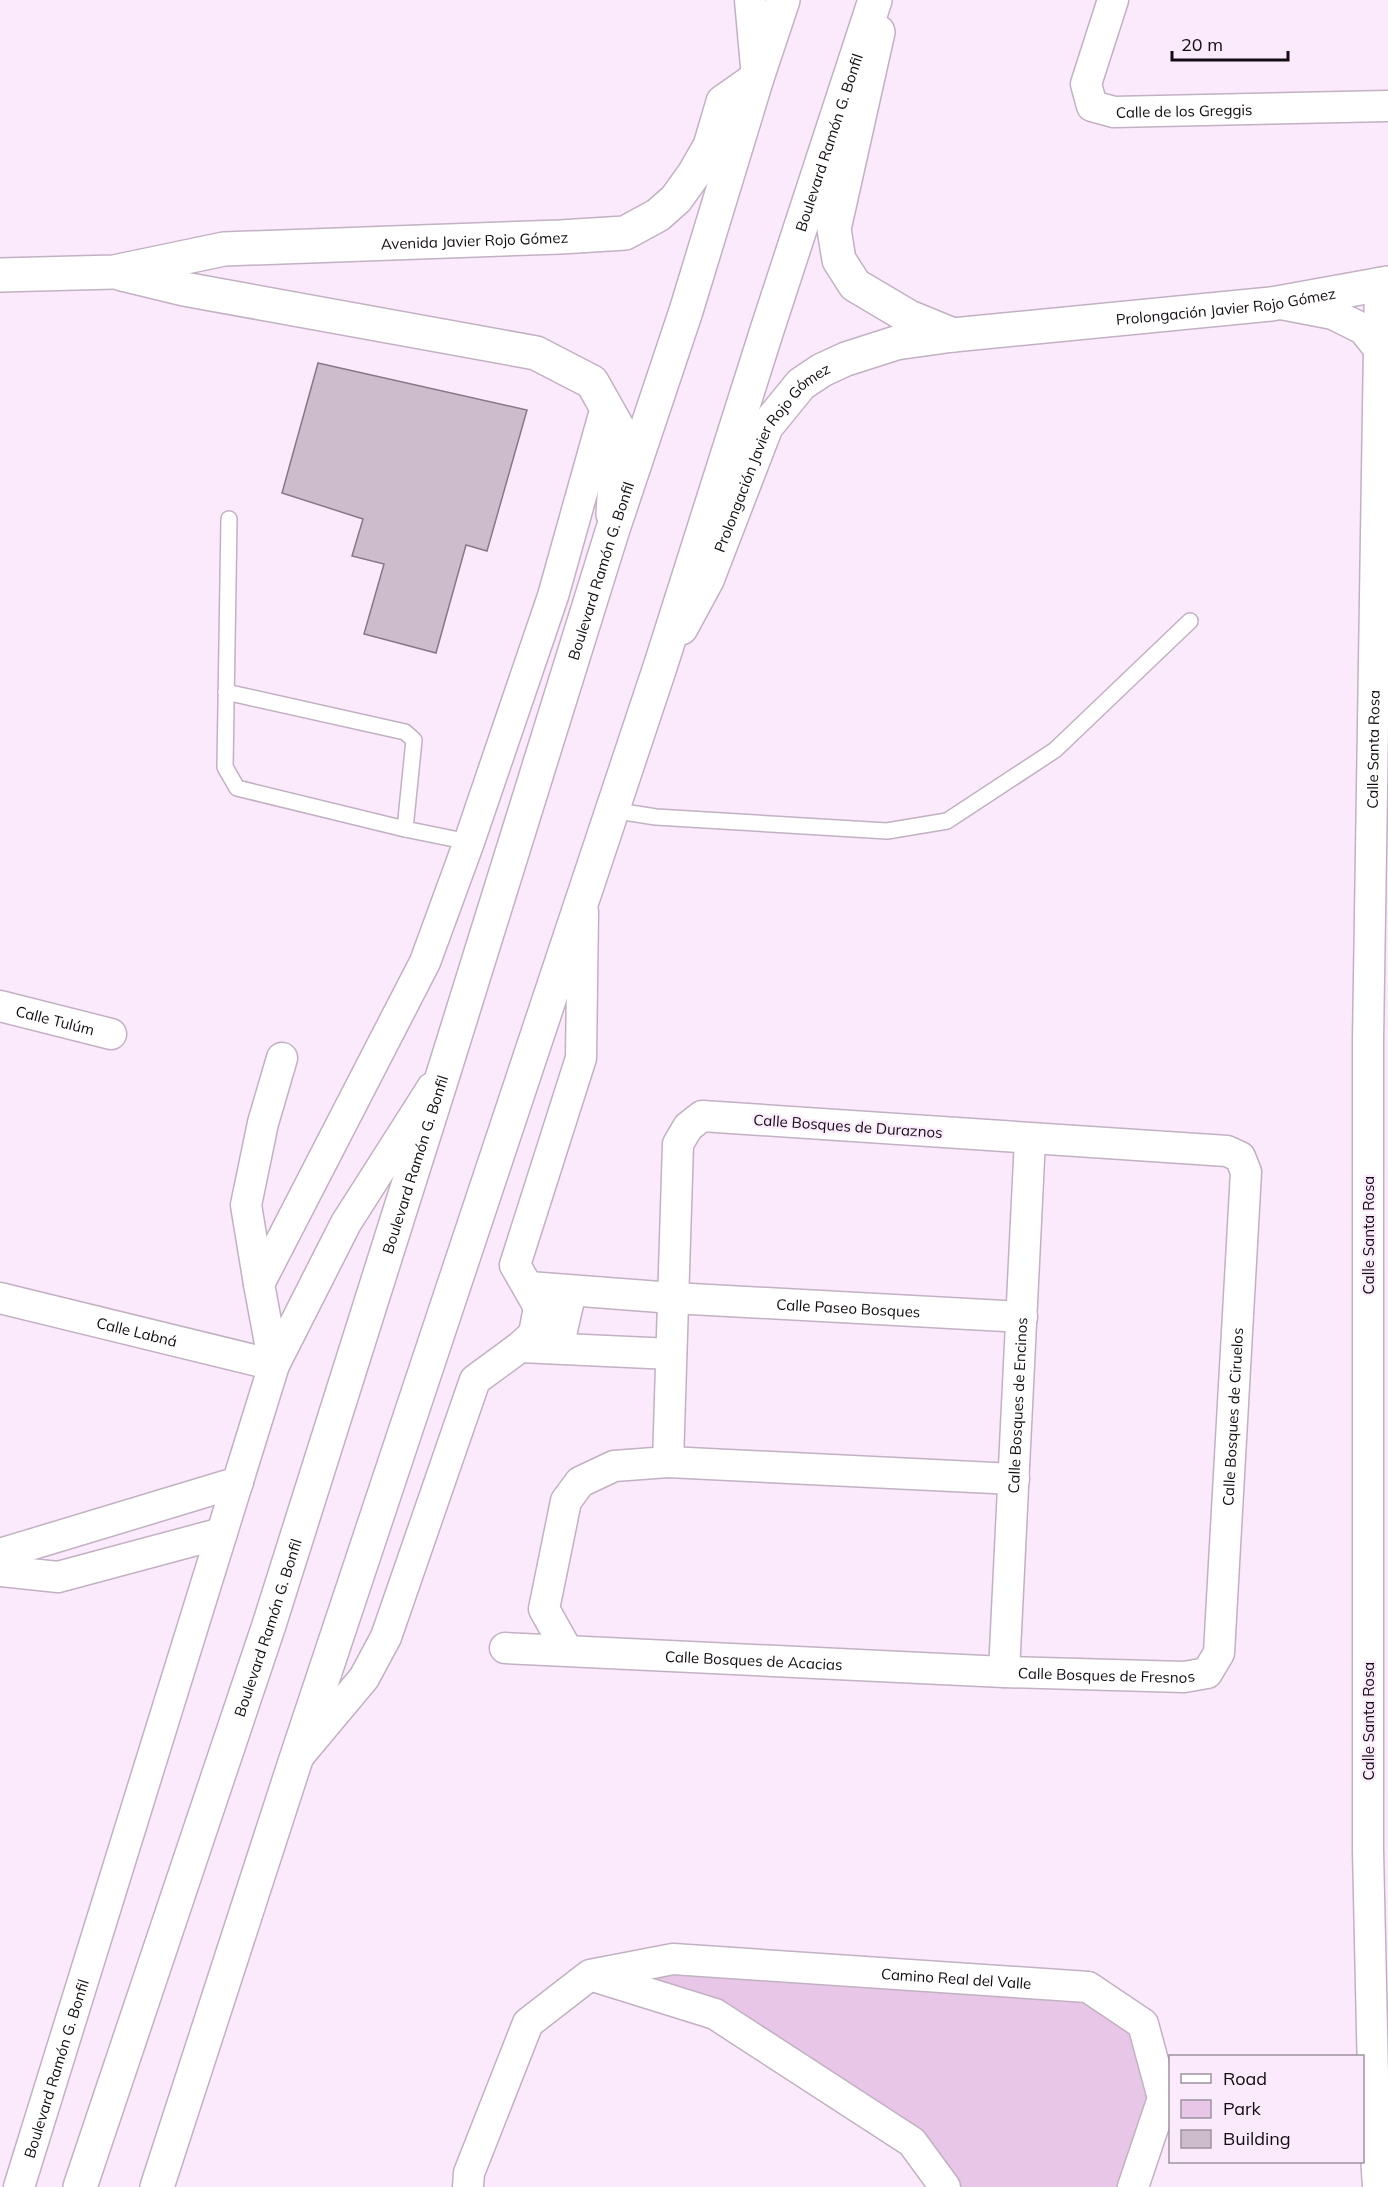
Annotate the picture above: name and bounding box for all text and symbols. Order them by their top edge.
scale bar [1172,24,1288,62]
text: 20 m [1181,33,1223,56]
street label: Boulevard Ramón G. Bonfil [790,51,866,234]
street label: Calle de los Greggis [1116,99,1253,121]
street label: Avenida Javier Rojo Gómez [380,227,569,253]
street label: Prolongación Javier Rojo Gómez [1115,283,1337,329]
street label: Prolongación Javier Rojo Gómez [709,358,833,555]
street label: Boulevard Ramón G. Bonfil [563,479,638,662]
street label: Calle Santa Rosa [1362,690,1383,809]
street label: Calle Tulúm [14,1001,97,1039]
street label: Boulevard Ramón G. Bonfil [377,1073,452,1256]
street label: Calle Bosques de Duraznos [753,1110,943,1142]
street label: Calle Santa Rosa [1359,1176,1378,1294]
street label: Calle Paseo Bosques [776,1294,921,1321]
street label: Calle Labná [95,1312,179,1350]
street label: Calle Bosques de Encinos [1003,1317,1031,1494]
street label: Calle Bosques de Ciruelos [1218,1327,1247,1506]
street label: Boulevard Ramón G. Bonfil [229,1536,305,1719]
street label: Calle Bosques de Acacias [665,1646,843,1674]
street label: Calle Santa Rosa [1359,1662,1378,1780]
street label: Calle Bosques de Fresnos [1018,1663,1196,1687]
street label: Camino Real del Valle [880,1964,1032,1993]
street label: Boulevard Ramón G. Bonfil [19,1977,92,2160]
legend [1169,2055,1364,2163]
text: Road [1223,2067,1267,2090]
text: Park [1223,2097,1262,2120]
text: Building [1223,2127,1291,2150]

